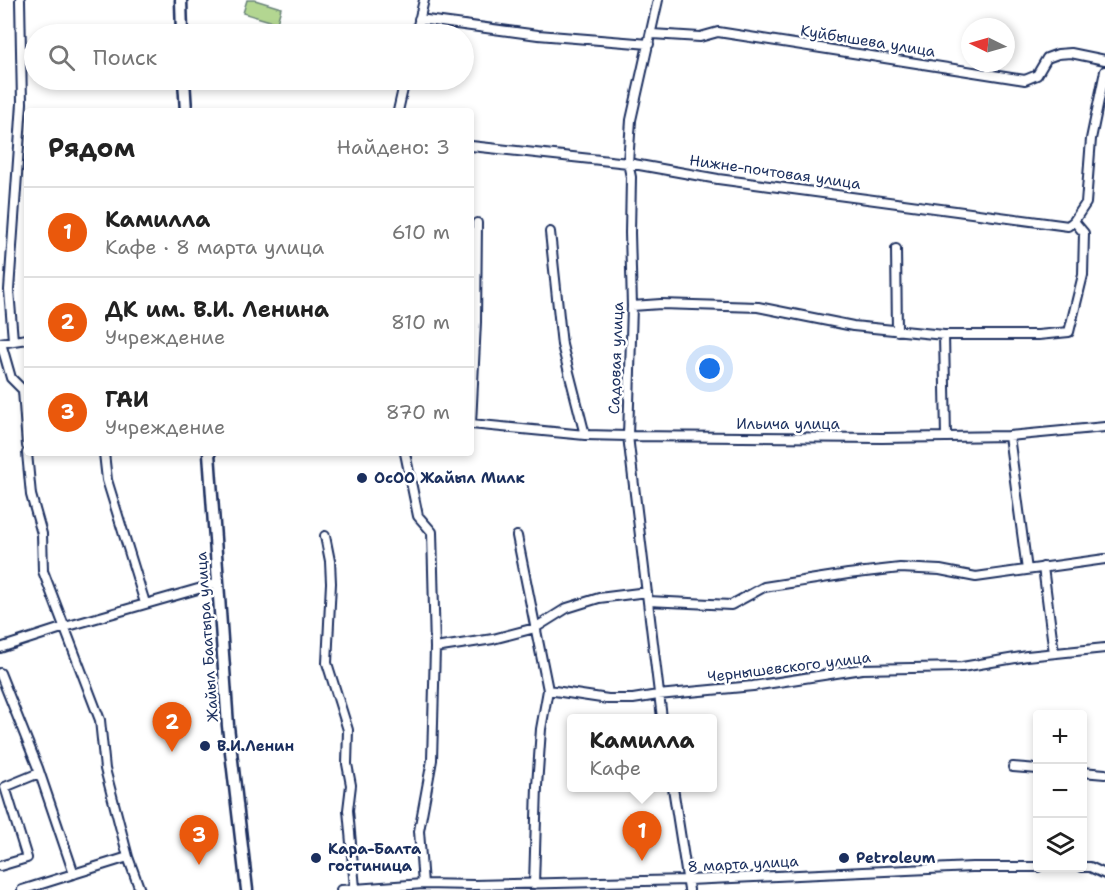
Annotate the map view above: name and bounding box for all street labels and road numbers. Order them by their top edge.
street label: Куйбышева улица [799,20,938,62]
street label: Нижне-почтовая улица [688,150,863,194]
street label: Садовая улица [604,301,628,415]
street label: Ильича улица [736,414,840,434]
street label: Жайыл Баатыра улица [191,551,223,723]
street label: Чернышевского улица [706,647,872,687]
street label: 8 марта улица [687,851,800,877]

